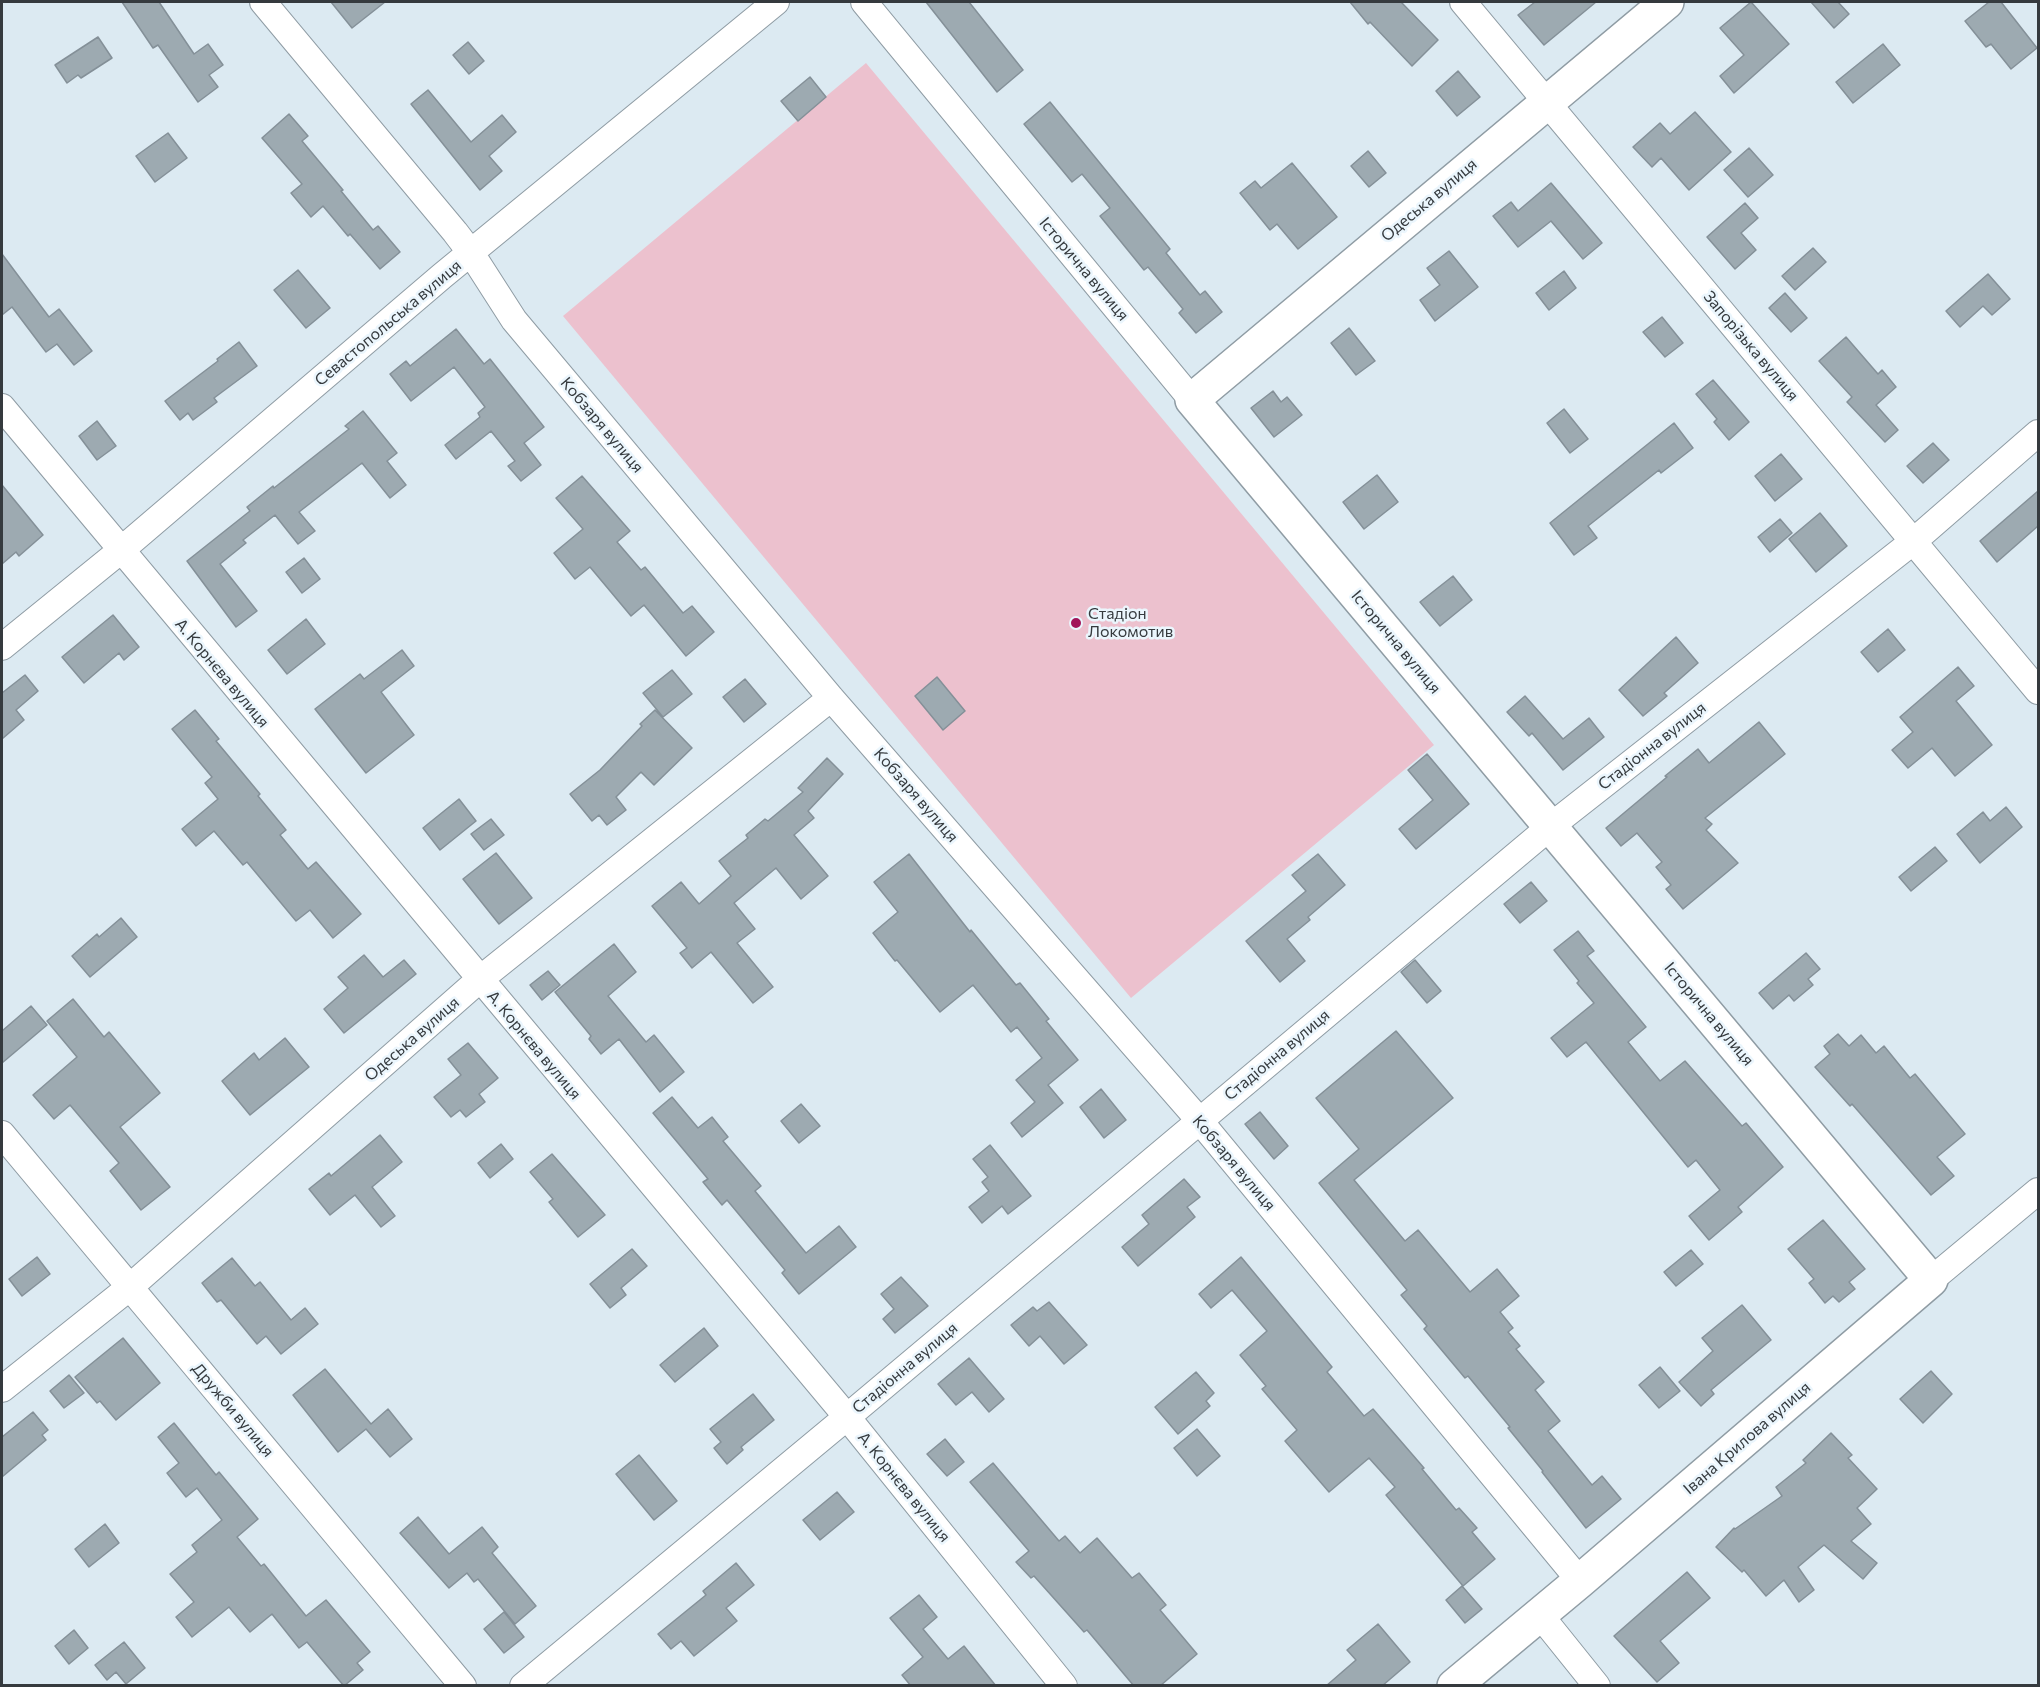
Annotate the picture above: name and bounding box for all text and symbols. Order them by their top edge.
street label: Одеська вулиця [1377,154,1481,246]
street label: Історична вулиця [1035,213,1133,325]
street label: Севастопольська вулиця [311,256,465,390]
street label: Запорізька вулиця [1699,287,1803,405]
street label: Кобзаря вулиця [557,373,647,477]
street label: Історична вулиця [1347,586,1445,698]
place label: Стадіон Локомотив [1088,604,1173,642]
street label: А. Корнєва вулиця [171,615,273,731]
marker: Стадіон Локомотив [1069,616,1083,630]
street label: Стадіонна вулиця [1594,698,1710,794]
street label: Кобзаря вулиця [870,744,962,846]
street label: Історична вулиця [1660,958,1758,1070]
street label: А. Корнєва вулиця [483,987,585,1103]
street label: Одеська вулиця [361,993,463,1085]
street label: Стадіонна вулиця [1220,1005,1334,1105]
street label: Кобзаря вулиця [1189,1111,1279,1215]
street label: Стадіонна вулиця [848,1318,962,1418]
street label: Дружби вулиця [188,1359,278,1461]
street label: Івана Крилова вулиця [1680,1378,1814,1498]
street label: А. Корнєва вулиця [854,1428,954,1546]

